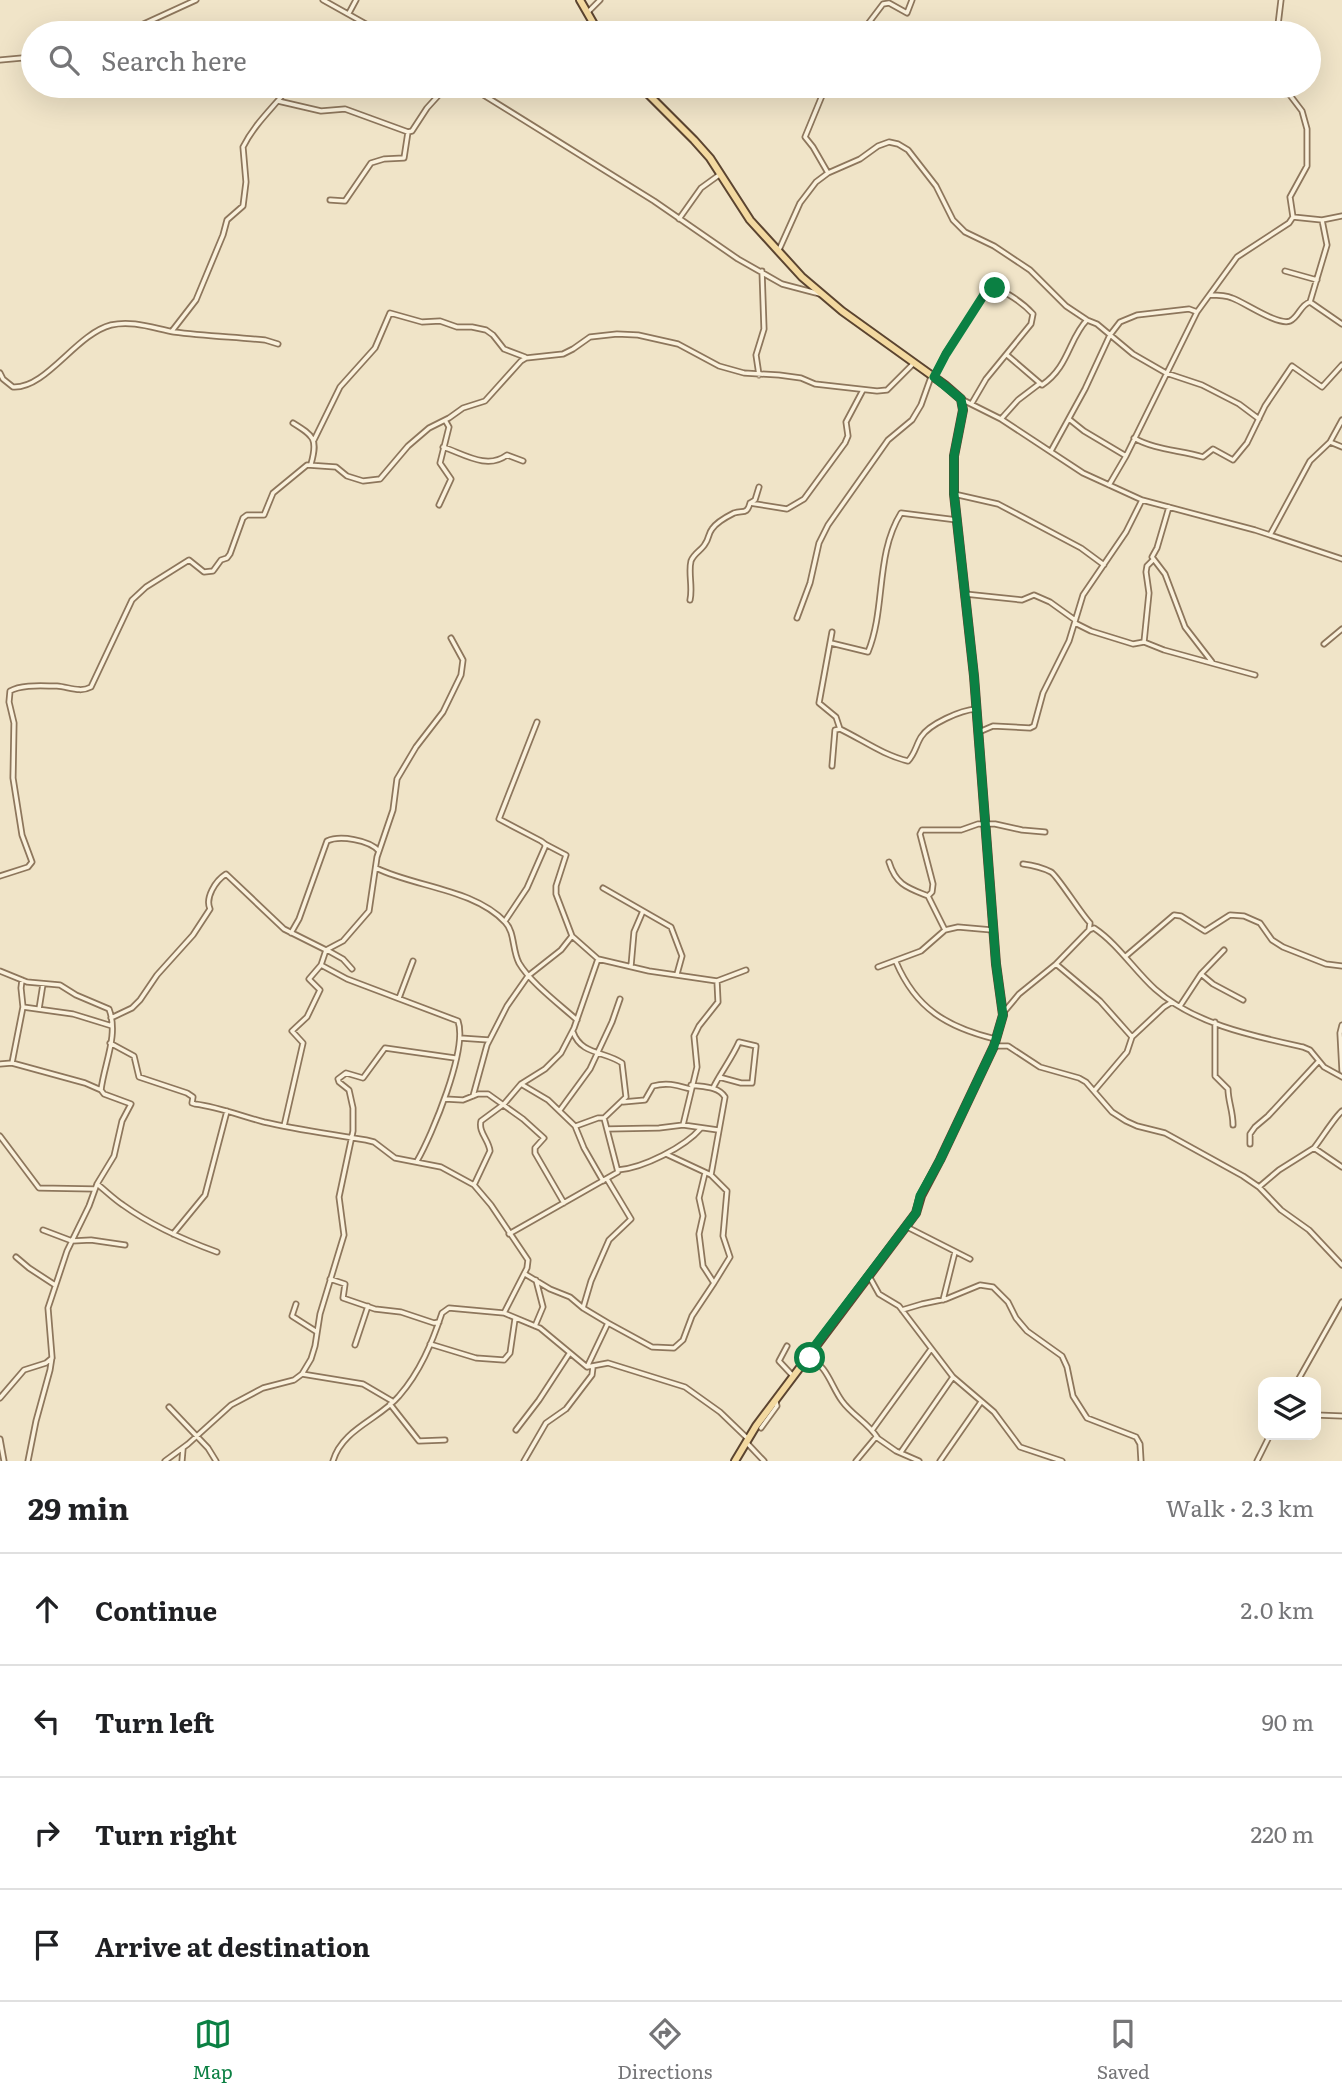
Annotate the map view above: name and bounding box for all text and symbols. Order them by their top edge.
search box [21,21,1321,98]
text: Search here [101,40,247,79]
icon: search [45,41,83,79]
route end [979,272,1010,303]
route start [794,1342,825,1373]
map controls [1258,1377,1321,1440]
button: layers [1258,1377,1321,1440]
text: 29 min [28,1485,129,1529]
text: Walk · 2.3 km [1166,1490,1314,1524]
icon: ahead [28,1590,66,1628]
text: Continue [95,1590,217,1629]
text: 2.0 km [1241,1592,1314,1626]
icon: left [28,1702,66,1740]
text: Turn left [95,1702,214,1741]
text: 90 m [1262,1704,1314,1738]
icon: right [28,1814,66,1852]
text: Turn right [95,1814,237,1853]
text: 220 m [1250,1816,1314,1850]
icon: arrive [28,1926,66,1964]
text: Arrive at destination [95,1926,370,1965]
tab: Map [192,2015,233,2085]
tab: Directions [617,2015,712,2085]
tab: Saved [1097,2015,1150,2085]

